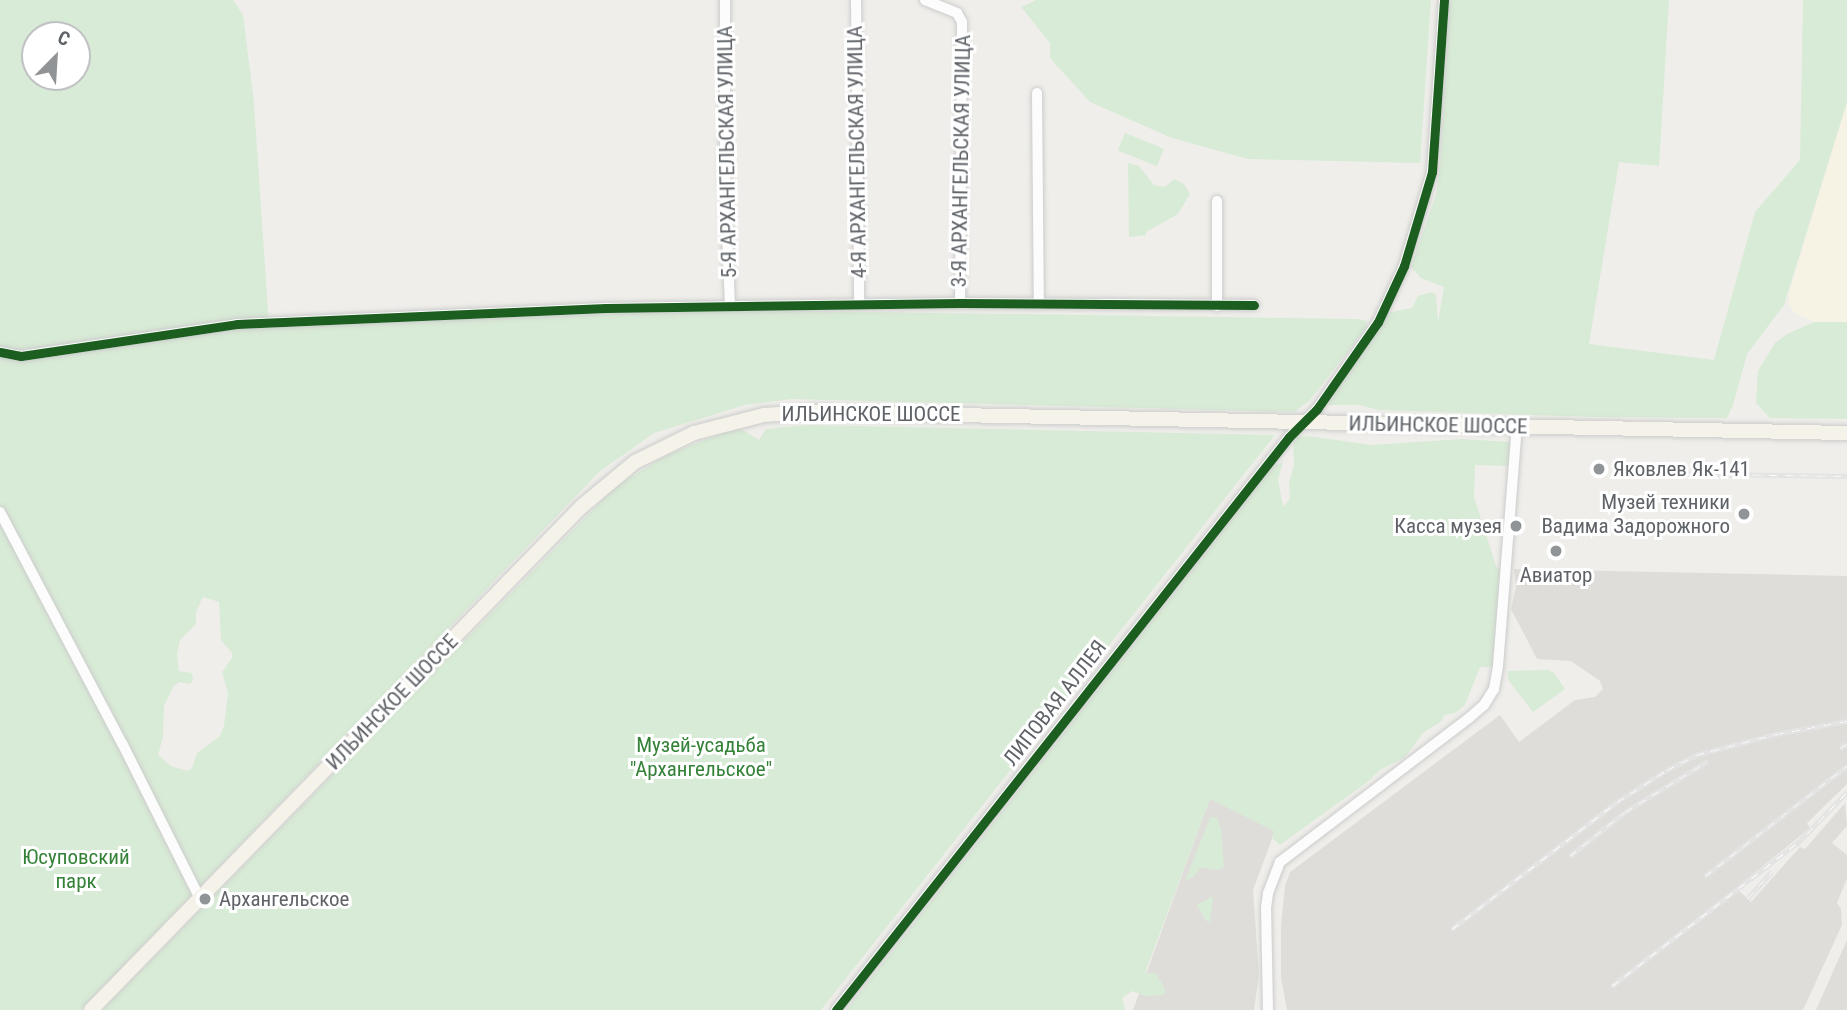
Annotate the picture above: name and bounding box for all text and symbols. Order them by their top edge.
north arrow [21,21,91,91]
text: С [54,25,74,51]
street label: 5-Я АРХАНГЕЛЬСКАЯ УЛИЦА [712,26,742,278]
street label: 4-Я АРХАНГЕЛЬСКАЯ УЛИЦА [842,26,872,278]
street label: 3-Я АРХАНГЕЛЬСКАЯ УЛИЦА [946,35,976,287]
street label: ИЛЬИНСКОЕ ШОССЕ [782,401,960,427]
street label: ИЛЬИНСКОЕ ШОССЕ [1348,411,1528,439]
place label: Яковлев Як-141 [1613,456,1750,482]
marker: Яковлев Як-141 [1591,461,1607,477]
place label: Музей техники Вадима Задорожного [1541,489,1730,539]
marker: Музей техники Вадима Задорожного [1736,506,1752,522]
place label: Касса музея [1394,513,1502,539]
marker: Касса музея [1508,518,1524,534]
marker: Авиатор [1548,543,1564,559]
place label: Авиатор [1520,562,1592,588]
street label: ИЛЬИНСКОЕ ШОССЕ [321,629,463,775]
street label: ЛИПОВАЯ АЛЛЕЯ [998,635,1112,771]
park label: Музей-усадьба "Архангельское" [630,732,772,782]
park label: Юсуповский парк [22,844,130,894]
place label: Архангельское [219,886,349,912]
marker: Архангельское [197,891,213,907]

